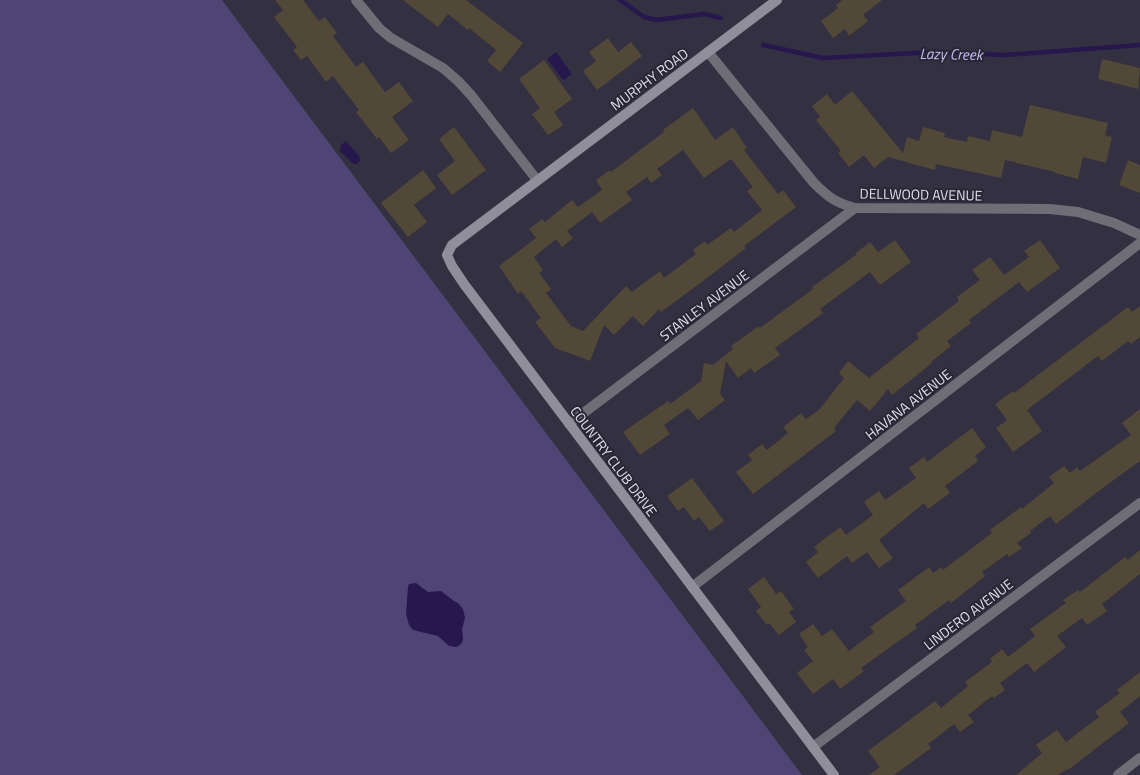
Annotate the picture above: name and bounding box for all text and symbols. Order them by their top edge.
water label: Lazy Creek [919,42,985,66]
street label: MURPHY ROAD [606,43,692,115]
street label: DELLWOOD AVENUE [860,182,983,206]
street label: STANLEY AVENUE [655,264,753,346]
street label: HAVANA AVENUE [860,363,956,444]
street label: COUNTRY CLUB DRIVE [565,401,663,521]
street label: LINDERO AVENUE [919,573,1017,655]

